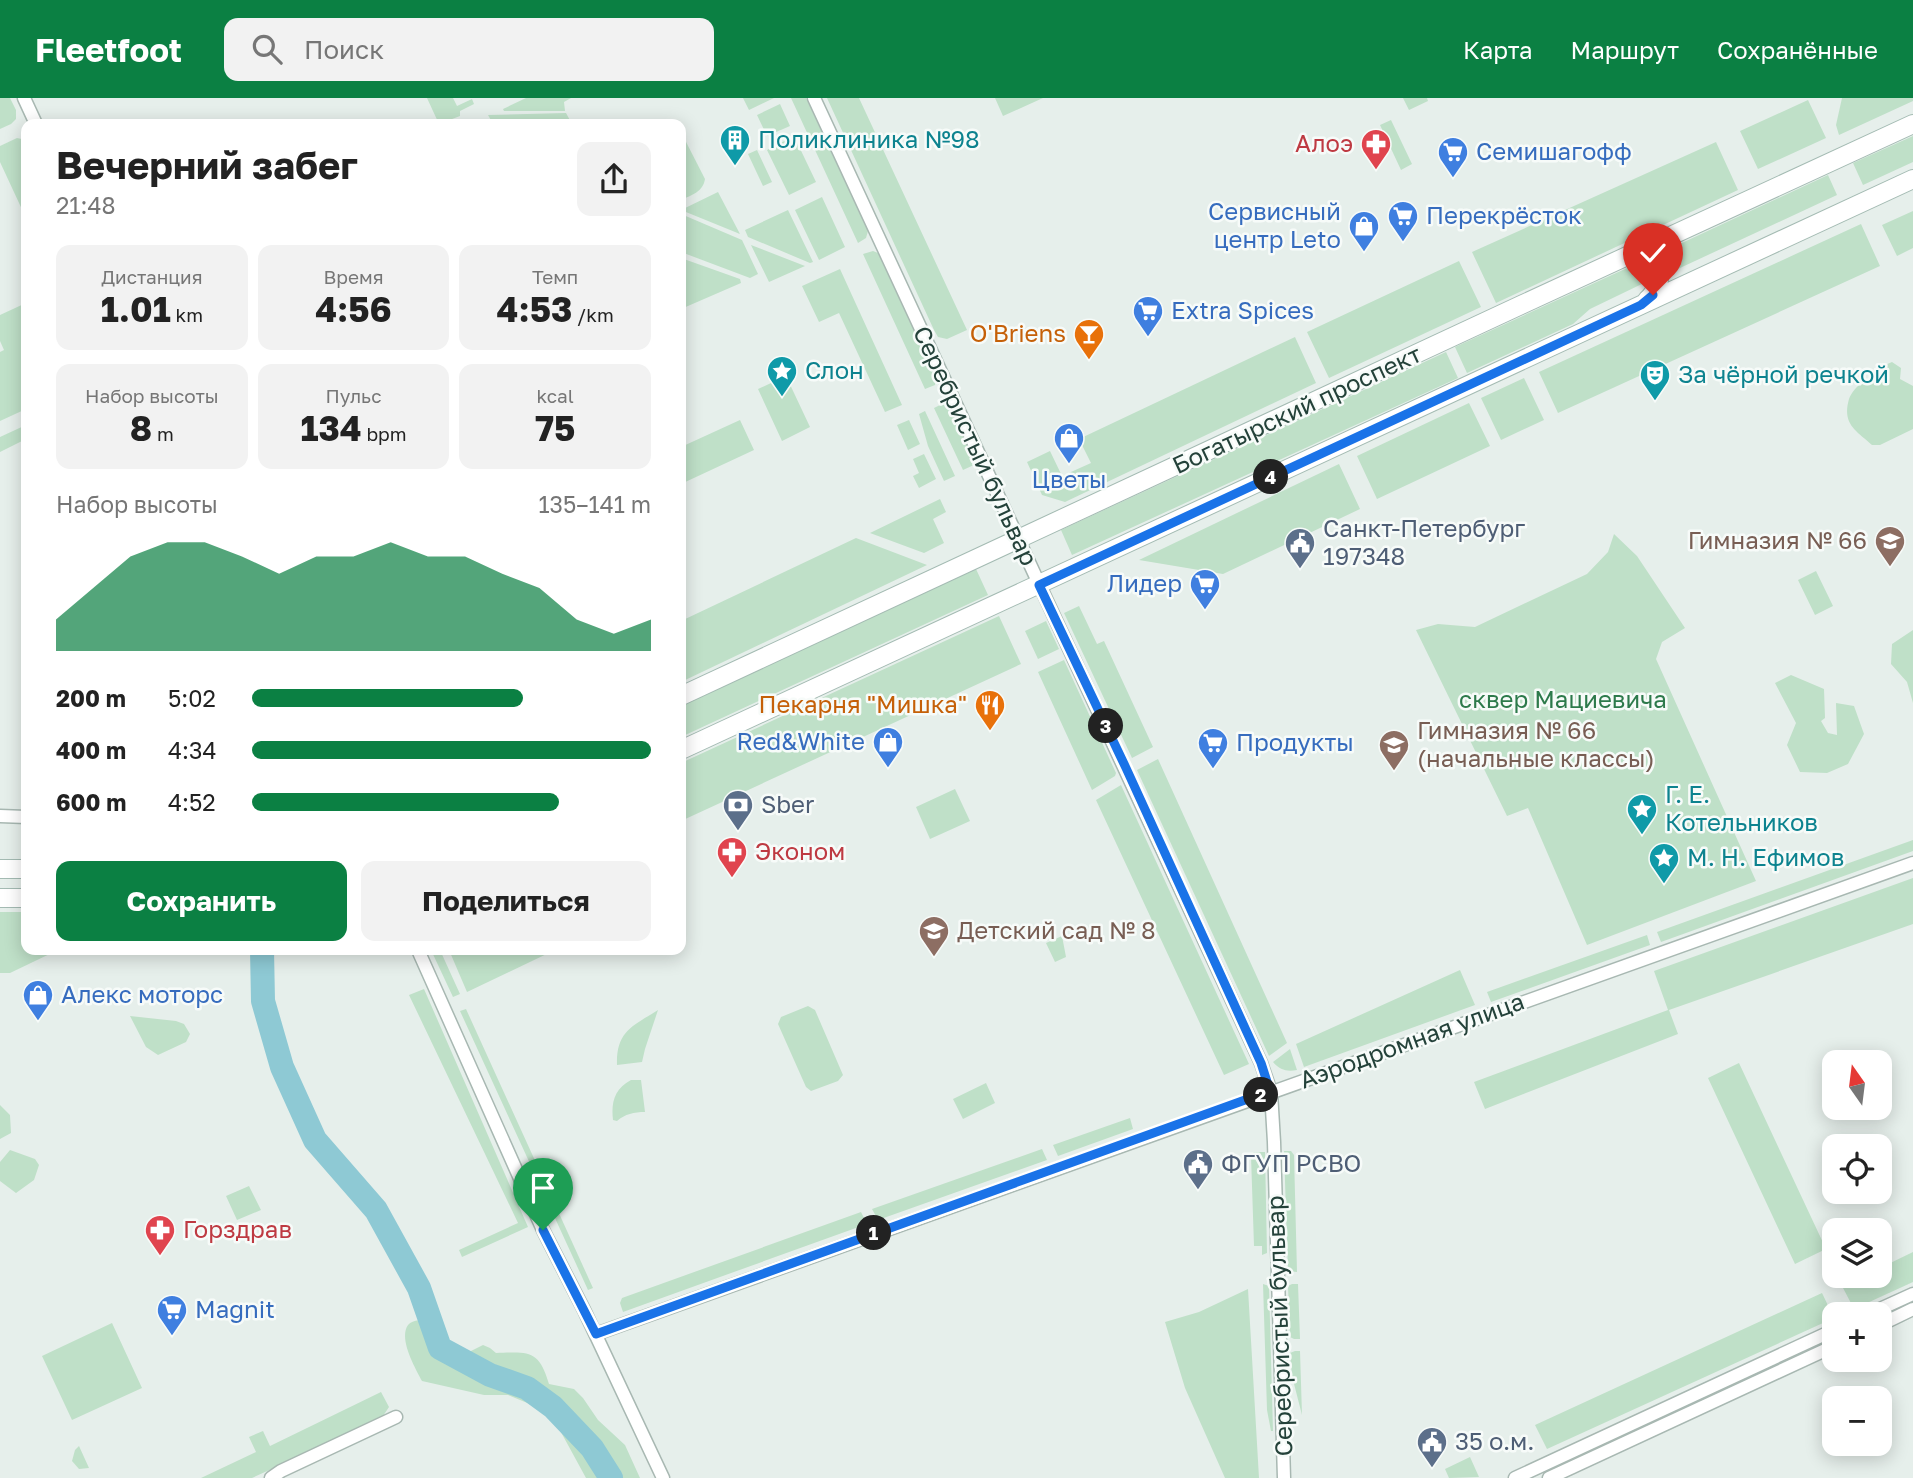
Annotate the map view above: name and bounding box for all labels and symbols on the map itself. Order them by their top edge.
building icon: Поликлиника №98 [718,123,752,167]
place label: Поликлиника №98 [758,124,980,153]
pharmacy icon: Алоэ [1359,127,1393,171]
place label: Алоэ [1295,128,1353,157]
supermarket icon: Семишагофф [1436,135,1470,179]
place label: Семишагофф [1476,136,1632,165]
place label: Сервисный центр Leto [1208,196,1341,253]
supermarket icon: Перекрёсток [1386,199,1420,243]
place label: Перекрёсток [1426,200,1582,229]
shop icon: Сервисный центр Leto [1347,209,1381,253]
pin [1623,223,1683,295]
supermarket icon: Extra Spices [1131,294,1165,338]
place label: Extra Spices [1171,295,1314,324]
bar icon: O'Briens [1072,317,1106,361]
place label: O'Briens [970,318,1066,347]
street label: Серебристый бульвар [908,321,1045,570]
street label: Богатырский проспект [1167,338,1425,479]
place icon: Слон [765,354,799,398]
place label: Слон [805,355,864,384]
theatre icon: За чёрной речкой [1638,358,1672,402]
place label: За чёрной речкой [1678,359,1889,388]
shop icon: Цветы [1052,421,1086,465]
pin: 4 [1254,460,1288,494]
place label: Цветы [1032,464,1106,493]
place label: Санкт-Петербург 197348 [1323,513,1525,570]
school or university icon: Гимназия № 66 [1873,524,1907,568]
place label: Гимназия № 66 [1688,525,1867,554]
public building icon: Санкт-Петербург 197348 [1283,526,1317,570]
supermarket icon: Лидер [1188,567,1222,611]
place label: Лидер [1107,568,1182,597]
park label: сквер Мациевича [1459,684,1667,713]
restaurant icon: Пекарня "Мишка" [973,688,1007,732]
place label: Пекарня "Мишка" [759,689,967,718]
pin: 3 [1088,708,1124,744]
place label: Гимназия № 66 (начальные классы) [1417,715,1655,772]
shop icon: Red&White [871,725,905,769]
place label: Red&White [736,726,865,755]
supermarket icon: Продукты [1196,726,1230,770]
place label: Продукты [1236,727,1354,756]
school or university icon: Гимназия № 66 (начальные классы) [1377,728,1411,772]
place label: Г. Е. Котельников [1665,779,1818,836]
bank icon: Sber [721,788,755,832]
place label: Sber [761,789,814,818]
place icon: Г. Е. Котельников [1625,792,1659,836]
pharmacy icon: Эконом [715,835,749,879]
place label: Эконом [755,836,845,865]
place icon: М. Н. Ефимов [1647,841,1681,885]
place label: М. Н. Ефимов [1687,842,1844,871]
school or university icon: Детский сад № 8 [917,914,951,958]
place label: Детский сад № 8 [957,915,1156,944]
shop icon: Алекс моторс [21,978,55,1022]
place label: Алекс моторс [61,979,223,1008]
street label: Аэродромная улица [1295,985,1528,1094]
north arrow [1822,1050,1892,1120]
pin: 2 [1244,1077,1278,1112]
public building icon: ФГУП РСВО [1181,1147,1215,1191]
place label: ФГУП РСВО [1221,1148,1361,1177]
pin [513,1158,573,1230]
street label: Серебристый бульвар [1259,1195,1298,1457]
pharmacy icon: Горздрав [143,1213,177,1257]
place label: Горздрав [183,1214,292,1243]
pin: 1 [856,1216,892,1250]
supermarket icon: Magnit [155,1293,189,1337]
place label: Magnit [195,1294,275,1323]
public building icon: 35 о.м. [1415,1425,1449,1469]
place label: 35 о.м. [1455,1426,1535,1455]

